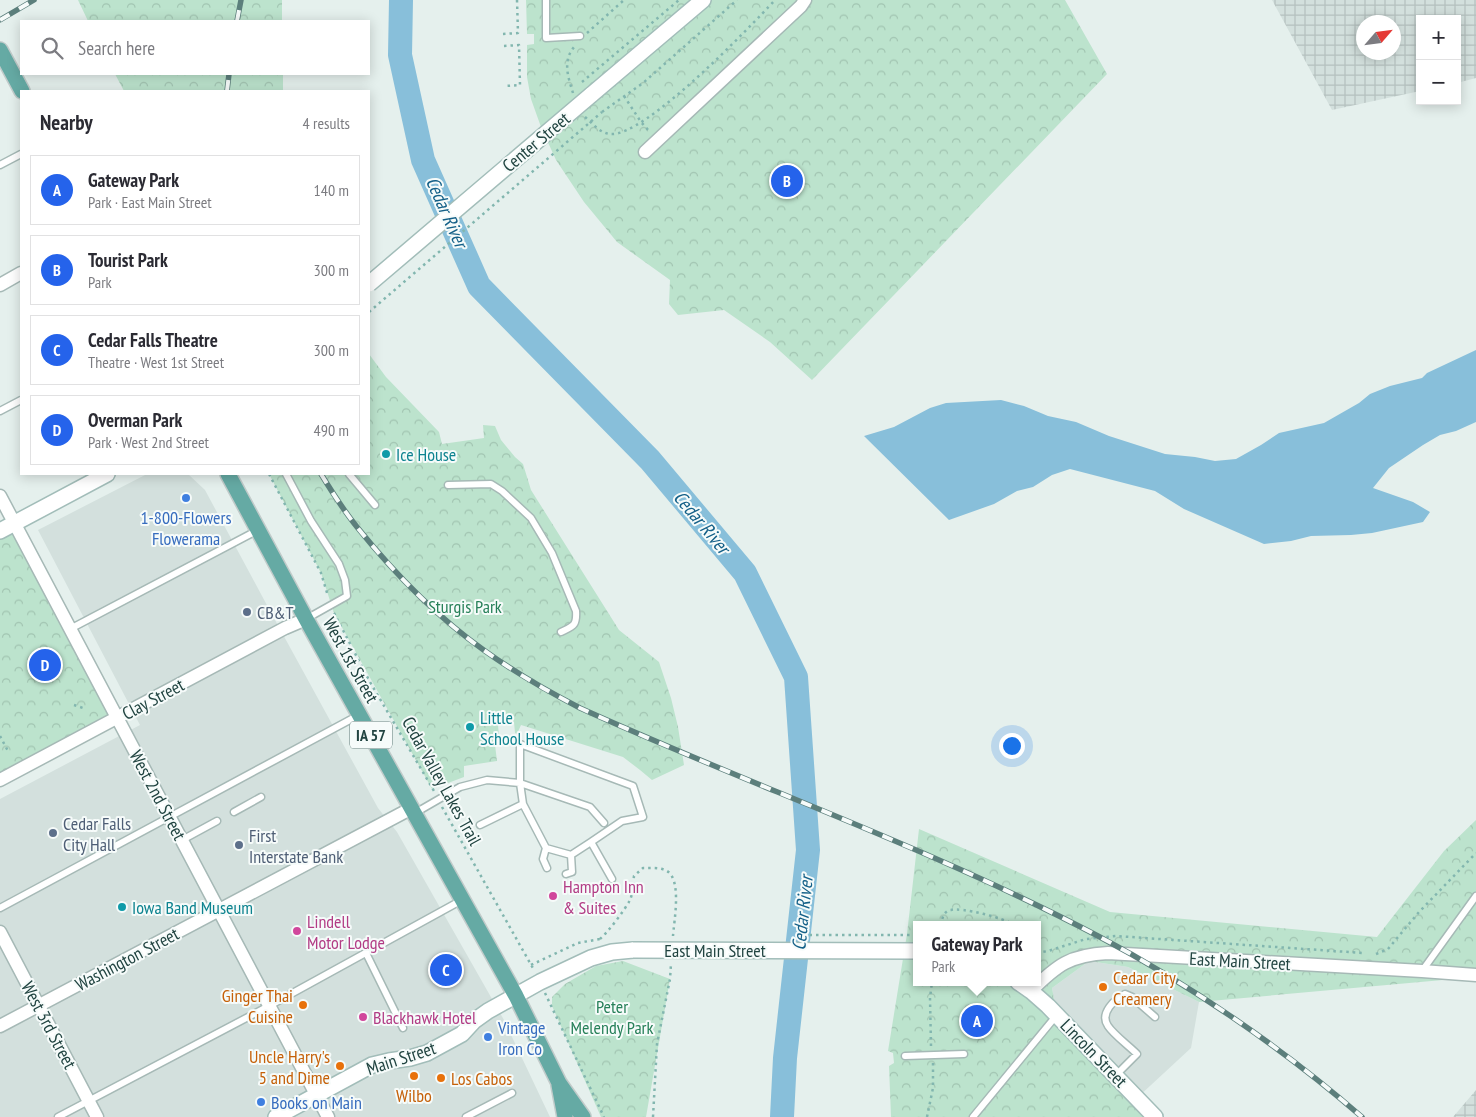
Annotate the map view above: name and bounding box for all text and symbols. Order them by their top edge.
north arrow [1356,15,1401,60]
map controls [1416,15,1461,105]
button: + [1416,15,1461,60]
search box [20,20,370,75]
icon: search [38,34,66,62]
text: Search here [78,36,155,60]
button: − [1416,60,1461,105]
street label: Center Street [497,107,575,177]
text: Nearby [40,109,93,136]
text: 4 results [303,113,350,133]
pin: B [771,162,803,200]
text: Gateway Park [88,168,179,192]
water label: Cedar River [421,173,474,254]
text: A [53,180,61,200]
text: 140 m [314,180,349,200]
text: Park · East Main Street [88,192,212,212]
text: Tourist Park [88,248,168,272]
text: B [53,260,61,280]
text: 300 m [314,260,349,280]
text: Park [88,272,112,292]
text: Cedar Falls Theatre [88,328,218,352]
text: C [53,340,61,360]
text: 300 m [314,340,349,360]
text: Theatre · West 1st Street [88,352,224,372]
text: Overman Park [88,408,182,432]
text: D [53,420,61,440]
text: 490 m [314,420,349,440]
text: Park · West 2nd Street [88,432,209,452]
place label: Ice House [396,443,456,466]
marker: Ice House [380,448,392,460]
water label: Cedar River [669,486,737,560]
marker: 1-800-Flowers Flowerama [180,492,192,504]
place label: 1-800-Flowers Flowerama [140,506,232,550]
park label: Sturgis Park [428,595,502,618]
place label: CB&T [257,601,294,624]
marker: CB&T [241,606,253,618]
street label: West 1st Street [318,613,384,707]
pin: D [29,646,61,684]
street label: Clay Street [118,673,188,725]
place label: Little School House [480,706,564,750]
street label: Cedar Valley Lakes Trail [397,713,487,850]
marker: Little School House [464,721,476,733]
road number: IA 57 [350,722,392,748]
your location [999,733,1025,759]
street label: West 2nd Street [125,746,191,844]
place label: Cedar Falls City Hall [63,812,131,856]
place label: First Interstate Bank [249,824,343,868]
marker: Cedar Falls City Hall [47,827,59,839]
marker: First Interstate Bank [233,839,245,851]
water label: Cedar River [786,872,818,951]
place label: Hampton Inn & Suites [563,875,644,919]
marker: Hampton Inn & Suites [547,890,559,902]
place label: Iowa Band Museum [132,896,253,919]
marker: Iowa Band Museum [116,901,128,913]
place label: Lindell Motor Lodge [307,910,385,954]
popup [913,921,1041,986]
street label: Washington Street [71,922,183,996]
marker: Lindell Motor Lodge [291,925,303,937]
text: Gateway Park [931,932,1023,956]
street label: East Main Street [664,939,766,962]
street label: East Main Street [1189,947,1291,975]
pin: C [430,951,462,989]
text: Park [931,956,955,976]
place label: Cedar City Creamery [1113,966,1176,1010]
street label: West 3rd Street [16,977,82,1073]
marker: Cedar City Creamery [1097,981,1109,993]
place label: Ginger Thai Cuisine [222,984,293,1028]
park label: Peter Melendy Park [570,995,654,1039]
marker: Ginger Thai Cuisine [297,999,309,1011]
pin: A [961,1002,993,1040]
place label: Blackhawk Hotel [373,1006,477,1029]
marker: Blackhawk Hotel [357,1011,369,1023]
street label: Lincoln Street [1056,1014,1132,1092]
place label: Vintage Iron Co [497,1016,546,1060]
marker: Vintage Iron Co [482,1031,494,1043]
street label: Main Street [363,1036,439,1080]
place label: Uncle Harry's 5 and Dime [249,1045,330,1089]
marker: Uncle Harry's 5 and Dime [334,1060,346,1072]
place label: Los Cabos [451,1067,512,1090]
marker: Wilbo [408,1070,420,1082]
marker: Los Cabos [435,1072,447,1084]
place label: Wilbo [396,1084,432,1107]
place label: Books on Main [271,1091,362,1114]
marker: Books on Main [255,1096,267,1108]

